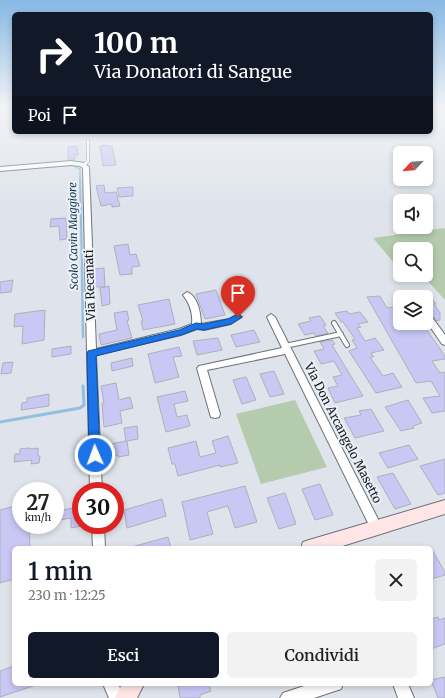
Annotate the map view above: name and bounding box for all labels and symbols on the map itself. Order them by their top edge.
north arrow [393,146,433,186]
water label: Scolo Cavin Maggiore [65,182,81,290]
street label: Via Recanati [81,249,98,322]
pin [221,276,255,317]
street label: Via Don Arcangelo Masetto [301,359,385,506]
position arrow [74,434,116,476]
speed limit sign: 30 [72,482,124,534]

